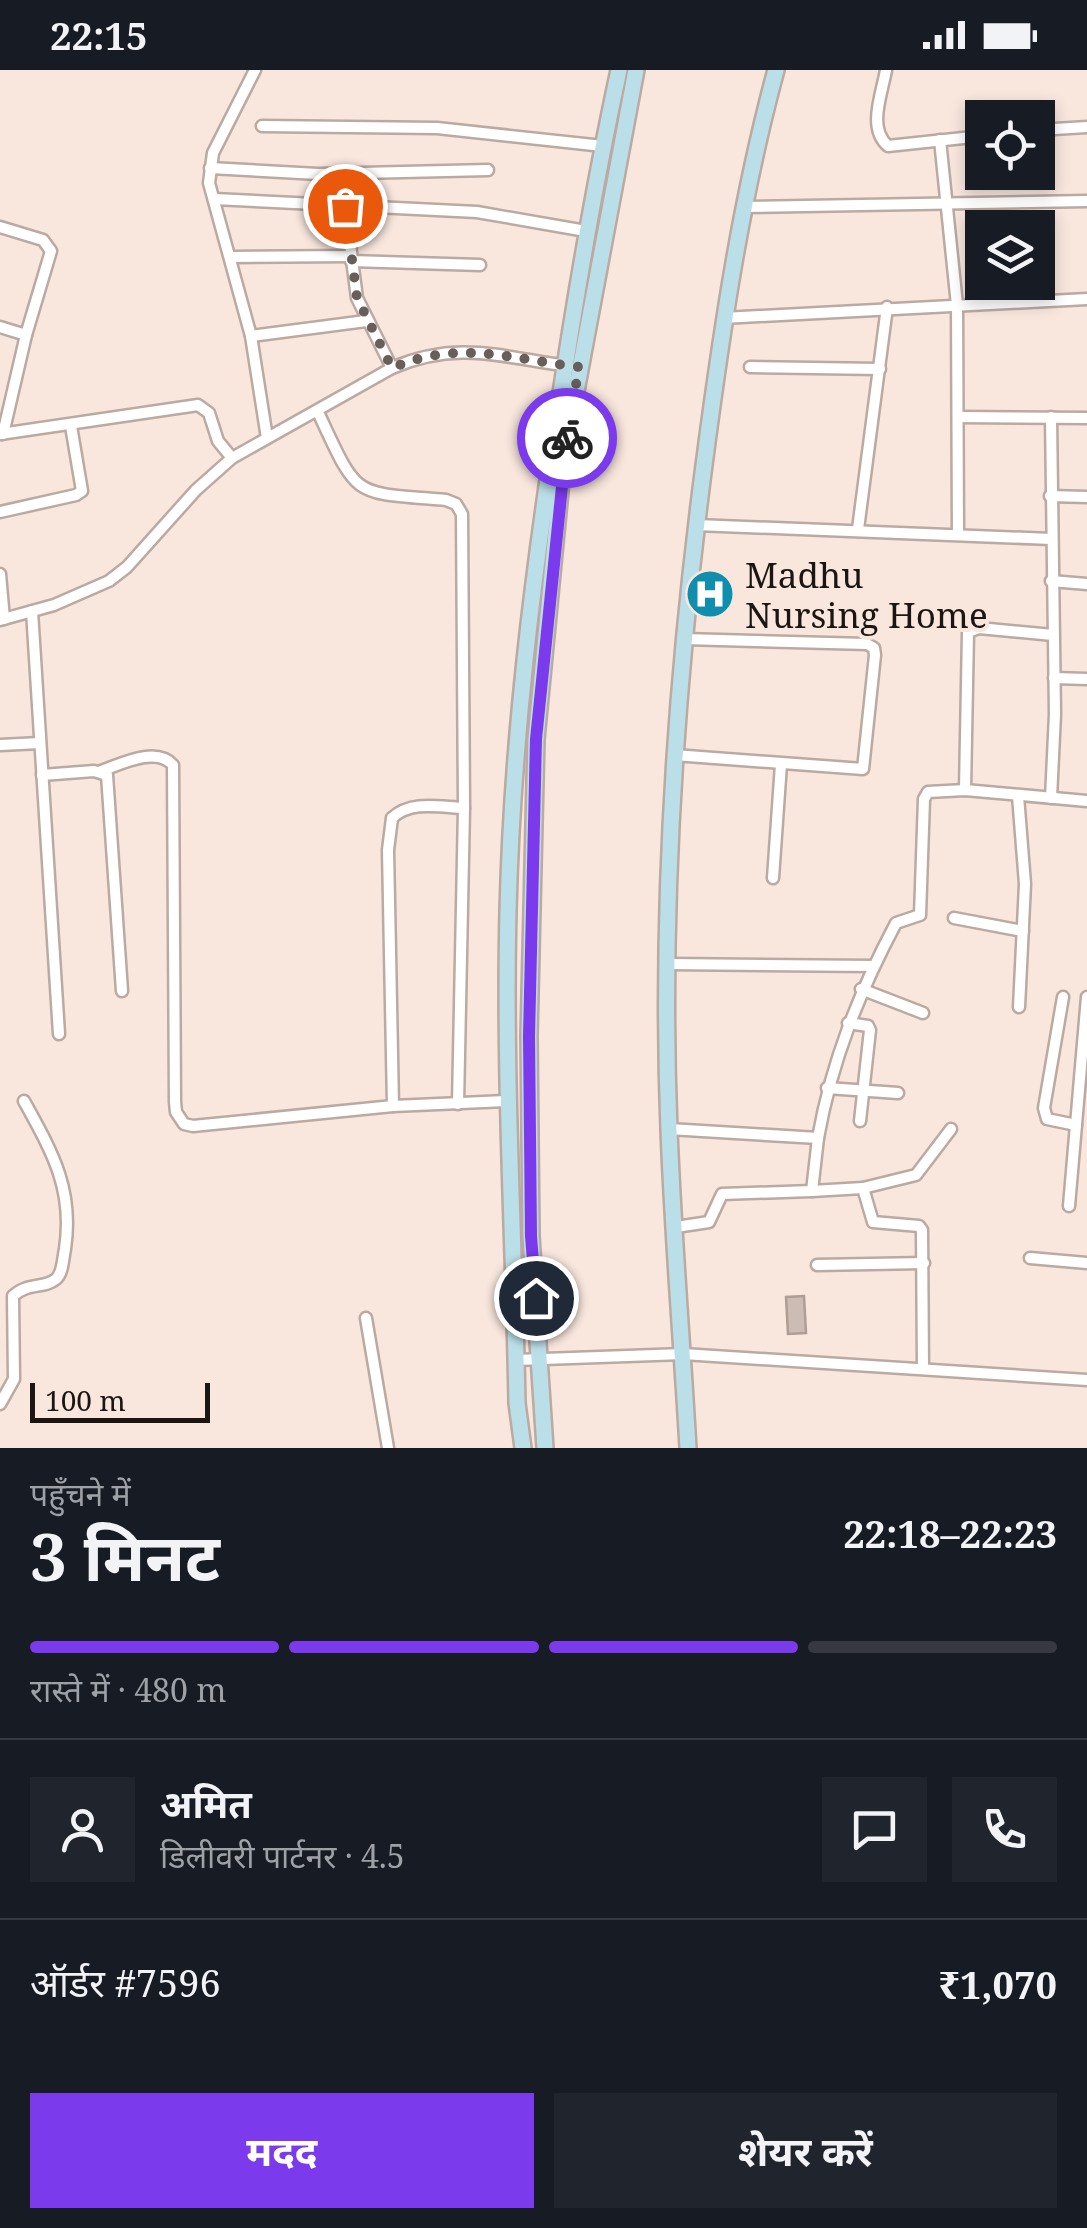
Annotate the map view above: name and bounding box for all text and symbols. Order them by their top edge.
text: 22:15 [50,9,147,61]
map controls [965,100,1055,300]
button: locate [965,100,1055,190]
pin [303,164,388,249]
icon: bag [318,179,373,234]
button: layers [965,210,1055,300]
courier [517,388,617,488]
icon: bike [540,411,595,466]
place label: Madhu Nursing Home [745,551,988,638]
hospital icon: Madhu Nursing Home [684,568,736,620]
pin [494,1256,579,1341]
icon: home [509,1271,564,1326]
scale bar [30,1378,210,1422]
text: 100 m [45,1381,126,1419]
text: पहुँचने में [30,1472,131,1515]
text: 22:18–22:23 [843,1507,1057,1559]
text: 3 मिनट [30,1512,220,1600]
text: रास्ते में · 480 m [30,1668,226,1711]
button: person [30,1777,135,1882]
text: अमित [160,1777,252,1829]
button: chat [822,1777,927,1882]
button: phone [952,1777,1057,1882]
text: डिलीवरी पार्टनर · 4.5 [160,1834,405,1877]
text: ऑर्डर #7596 [30,1956,221,2008]
text: ₹1,070 [939,1958,1057,2010]
button: मदद [30,2093,534,2208]
button: शेयर करें [554,2093,1057,2208]

